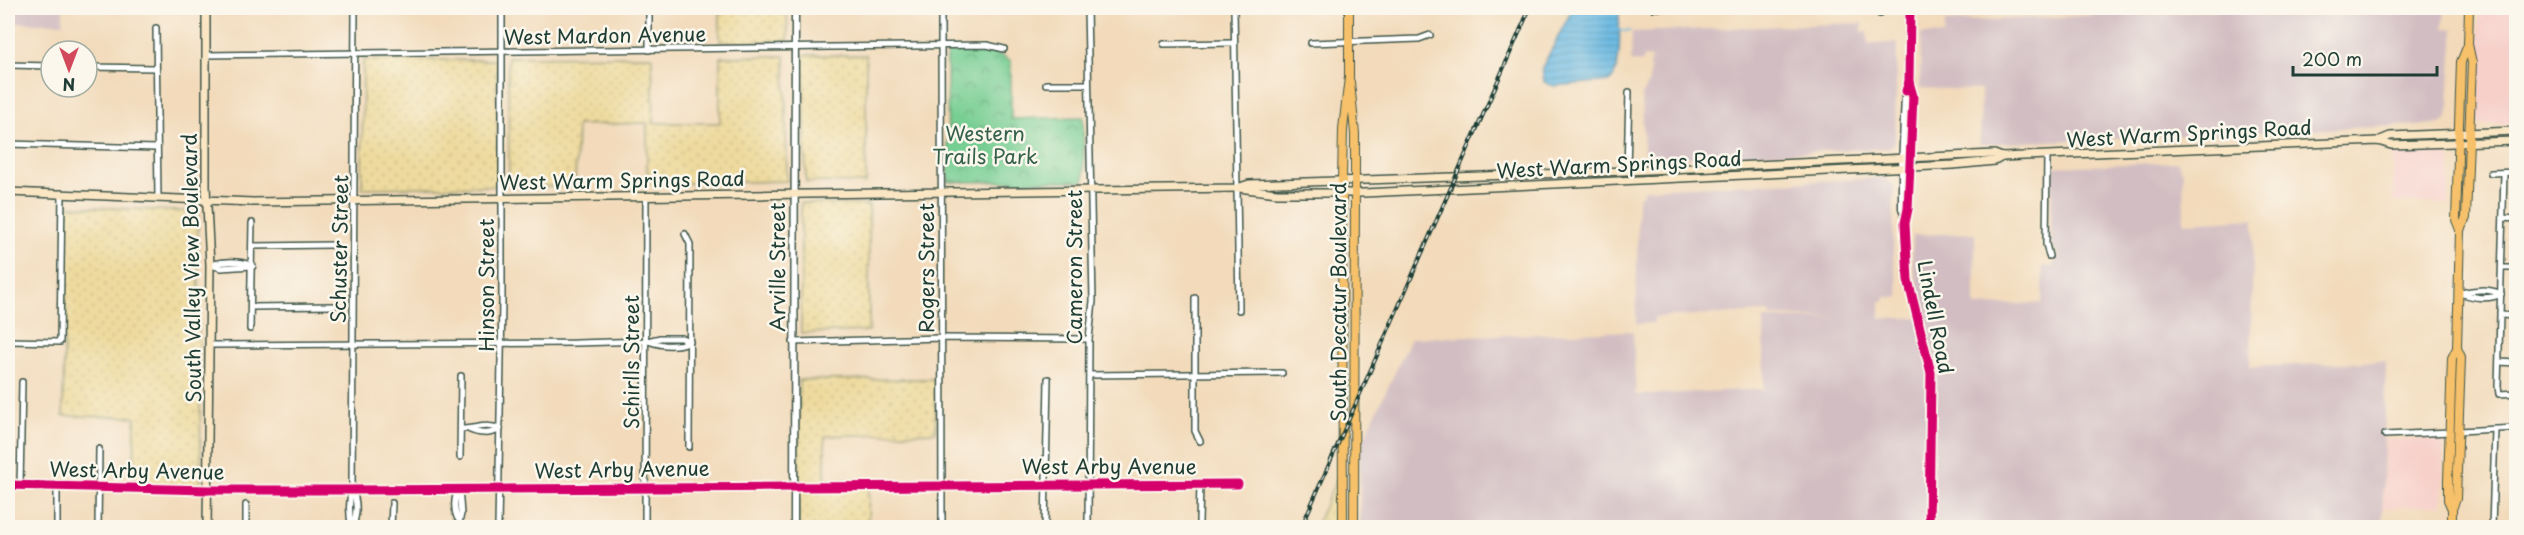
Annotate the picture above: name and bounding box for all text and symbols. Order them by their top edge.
street label: West Mardon Avenue [504,18,707,52]
north arrow [39,39,99,99]
scale bar [2293,39,2437,77]
text: 200 m [2302,45,2362,72]
text: N [63,73,75,97]
street label: West Warm Springs Road [2066,112,2312,154]
park label: Western Trails Park [932,118,1038,171]
street label: South Valley View Boulevard [174,133,208,403]
street label: West Warm Springs Road [1496,143,1742,185]
street label: West Warm Springs Road [499,163,745,197]
street label: Schuster Street [323,174,355,324]
street label: South Decatur Boulevard [1323,182,1353,422]
street label: Cameron Street [1059,190,1089,344]
street label: Arville Street [762,202,792,332]
street label: Rogers Street [911,203,941,333]
street label: Hinson Street [471,218,501,352]
street label: Lindell Road [1910,258,1962,376]
street label: Schirlls Street [616,295,646,429]
street label: West Arby Avenue [1021,451,1197,481]
street label: West Arby Avenue [534,452,710,486]
street label: West Arby Avenue [49,453,225,487]

